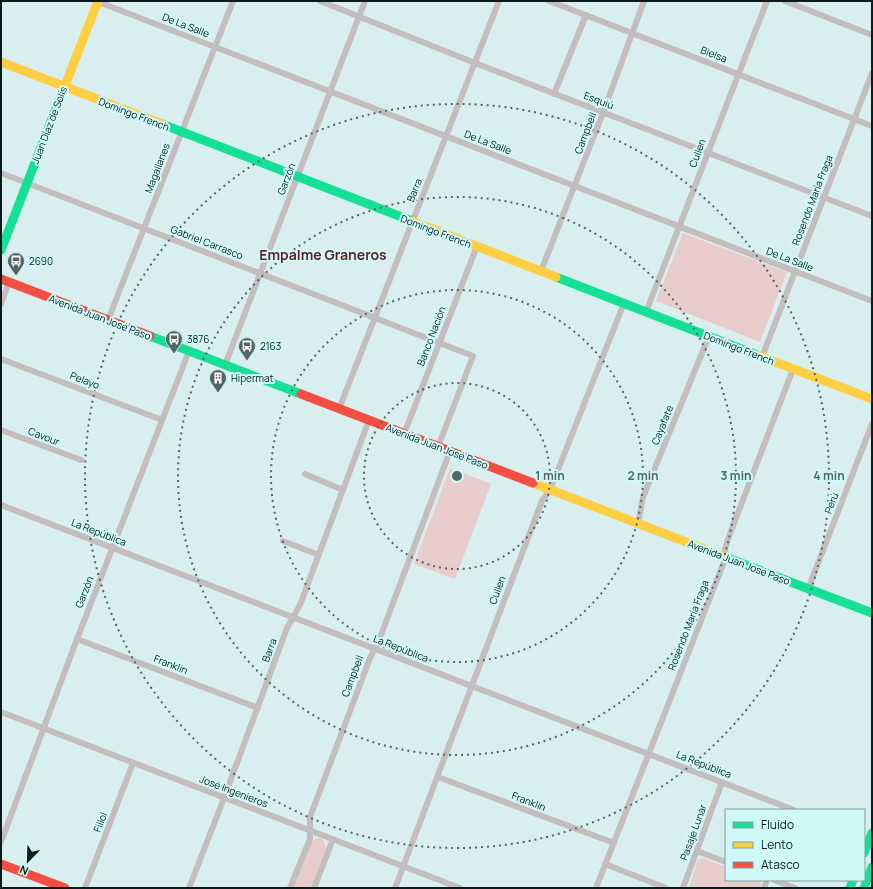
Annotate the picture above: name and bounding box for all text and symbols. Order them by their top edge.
street label: De La Salle [160,10,212,40]
street label: Bielsa [699,43,729,65]
street label: Juan Díaz de Solís [28,84,70,166]
street label: Esquiú [582,88,616,112]
street label: Domingo French [97,94,171,134]
street label: Campbell [571,110,599,156]
street label: De La Salle [462,127,514,157]
street label: Cullen [685,137,709,169]
street label: Magallanes [141,141,173,195]
street label: Rosendo María Fraga [788,153,836,247]
street label: Garzón [274,161,298,197]
street label: Barra [403,176,425,204]
street label: Domingo French [399,211,473,251]
street label: Gabriel Carrasco [169,222,245,262]
street label: De La Salle [764,244,816,274]
district label: Empalme Graneros [259,245,387,264]
bus stop icon: 2690 [6,251,26,276]
place label: 2690 [29,254,53,268]
street label: Avenida Juan José Paso [47,291,153,343]
street label: Banco Nación [413,304,449,368]
street label: Domingo French [702,328,776,368]
bus stop icon: 3876 [164,329,184,354]
place label: 3876 [187,332,210,346]
bus stop icon: 2163 [237,336,257,361]
place label: 2163 [260,339,281,353]
street label: Pelayo [68,368,102,392]
building icon: Hipermat [208,368,228,393]
place label: Hipermat [231,371,274,385]
street label: Cayafate [648,403,676,447]
street label: Avenida Juan José Paso [384,420,490,472]
street label: Cavour [26,424,62,449]
text: 1 min [535,467,565,484]
text: 2 min [627,467,659,484]
text: 3 min [720,467,752,484]
text: 4 min [813,467,845,484]
centre of rings [450,469,464,483]
street label: Perú [821,490,841,516]
street label: La República [69,515,129,549]
street label: Avenida Juan José Paso [686,536,792,588]
street label: Garzón [72,574,96,610]
street label: Cullen [485,574,509,606]
street label: Rosendo María Fraga [664,578,712,672]
street label: La República [371,631,431,665]
street label: Barra [258,636,280,664]
street label: Franklin [152,651,190,677]
street label: Campbell [338,653,366,699]
street label: La República [674,747,734,781]
street label: José Ingenieros [198,772,270,810]
street label: Franklin [510,788,548,814]
street label: Pasaje Lunar [676,802,710,862]
legend [725,809,865,881]
street label: Fillol [90,810,110,834]
text: Fluido [761,816,794,833]
text: Lento [761,836,793,853]
north arrow [8,841,48,881]
text: Atasco [761,856,800,873]
text: N [17,862,30,879]

